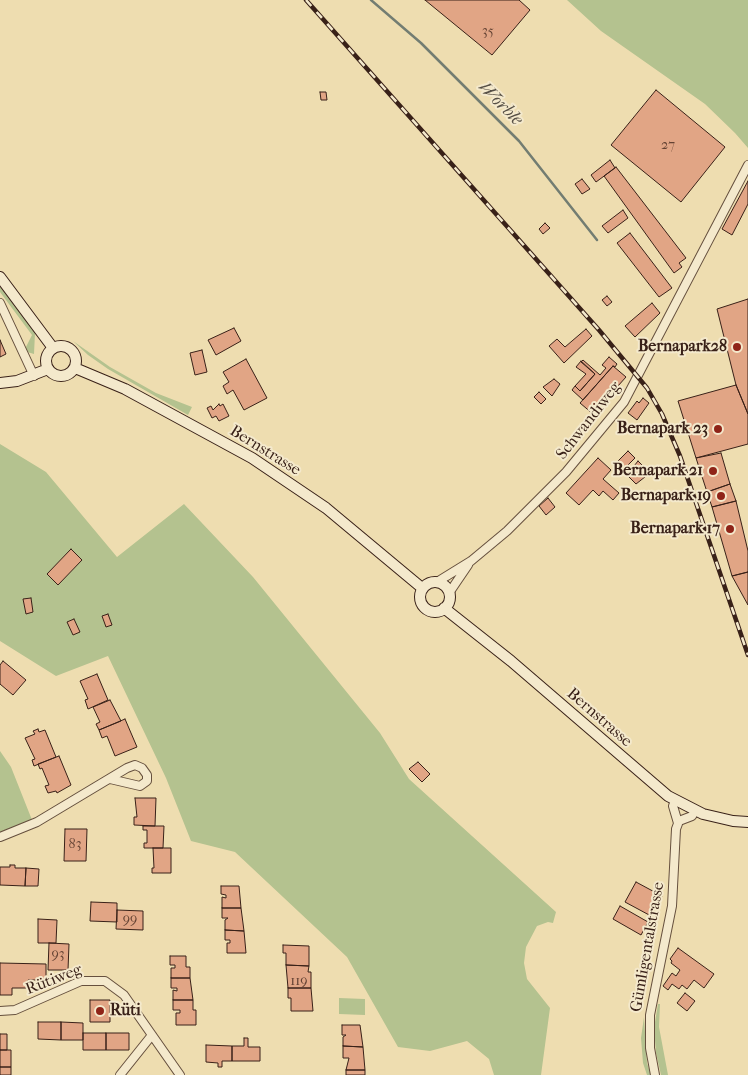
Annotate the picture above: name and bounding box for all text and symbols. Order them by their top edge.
house number: 35 [482,24,494,40]
water label: Worble [473,77,527,131]
house number: 27 [661,138,675,154]
place label: Bernapark28 [638,337,727,357]
marker: Bernapark28 [731,341,743,353]
street label: Schwandiweg [553,378,625,464]
place label: Bernapark 23 [617,419,708,439]
street label: Bernstrasse [226,422,304,480]
marker: Bernapark 23 [712,423,724,435]
place label: Bernapark 21 [613,461,703,481]
marker: Bernapark 21 [707,465,719,477]
place label: Bernapark 19 [621,486,711,506]
marker: Bernapark 19 [715,490,727,502]
place label: Bernapark 17 [630,519,720,539]
marker: Bernapark 17 [724,523,736,535]
street label: Bernstrasse [563,685,635,751]
house number: 83 [69,837,81,853]
street label: Gümligentalstrasse [627,881,669,1013]
house number: 99 [123,912,137,928]
house number: 93 [51,947,65,963]
street label: Rütiweg [23,961,85,999]
house number: 119 [290,974,308,990]
place label: Rüti [110,1001,141,1021]
marker: Rüti [94,1005,106,1017]

